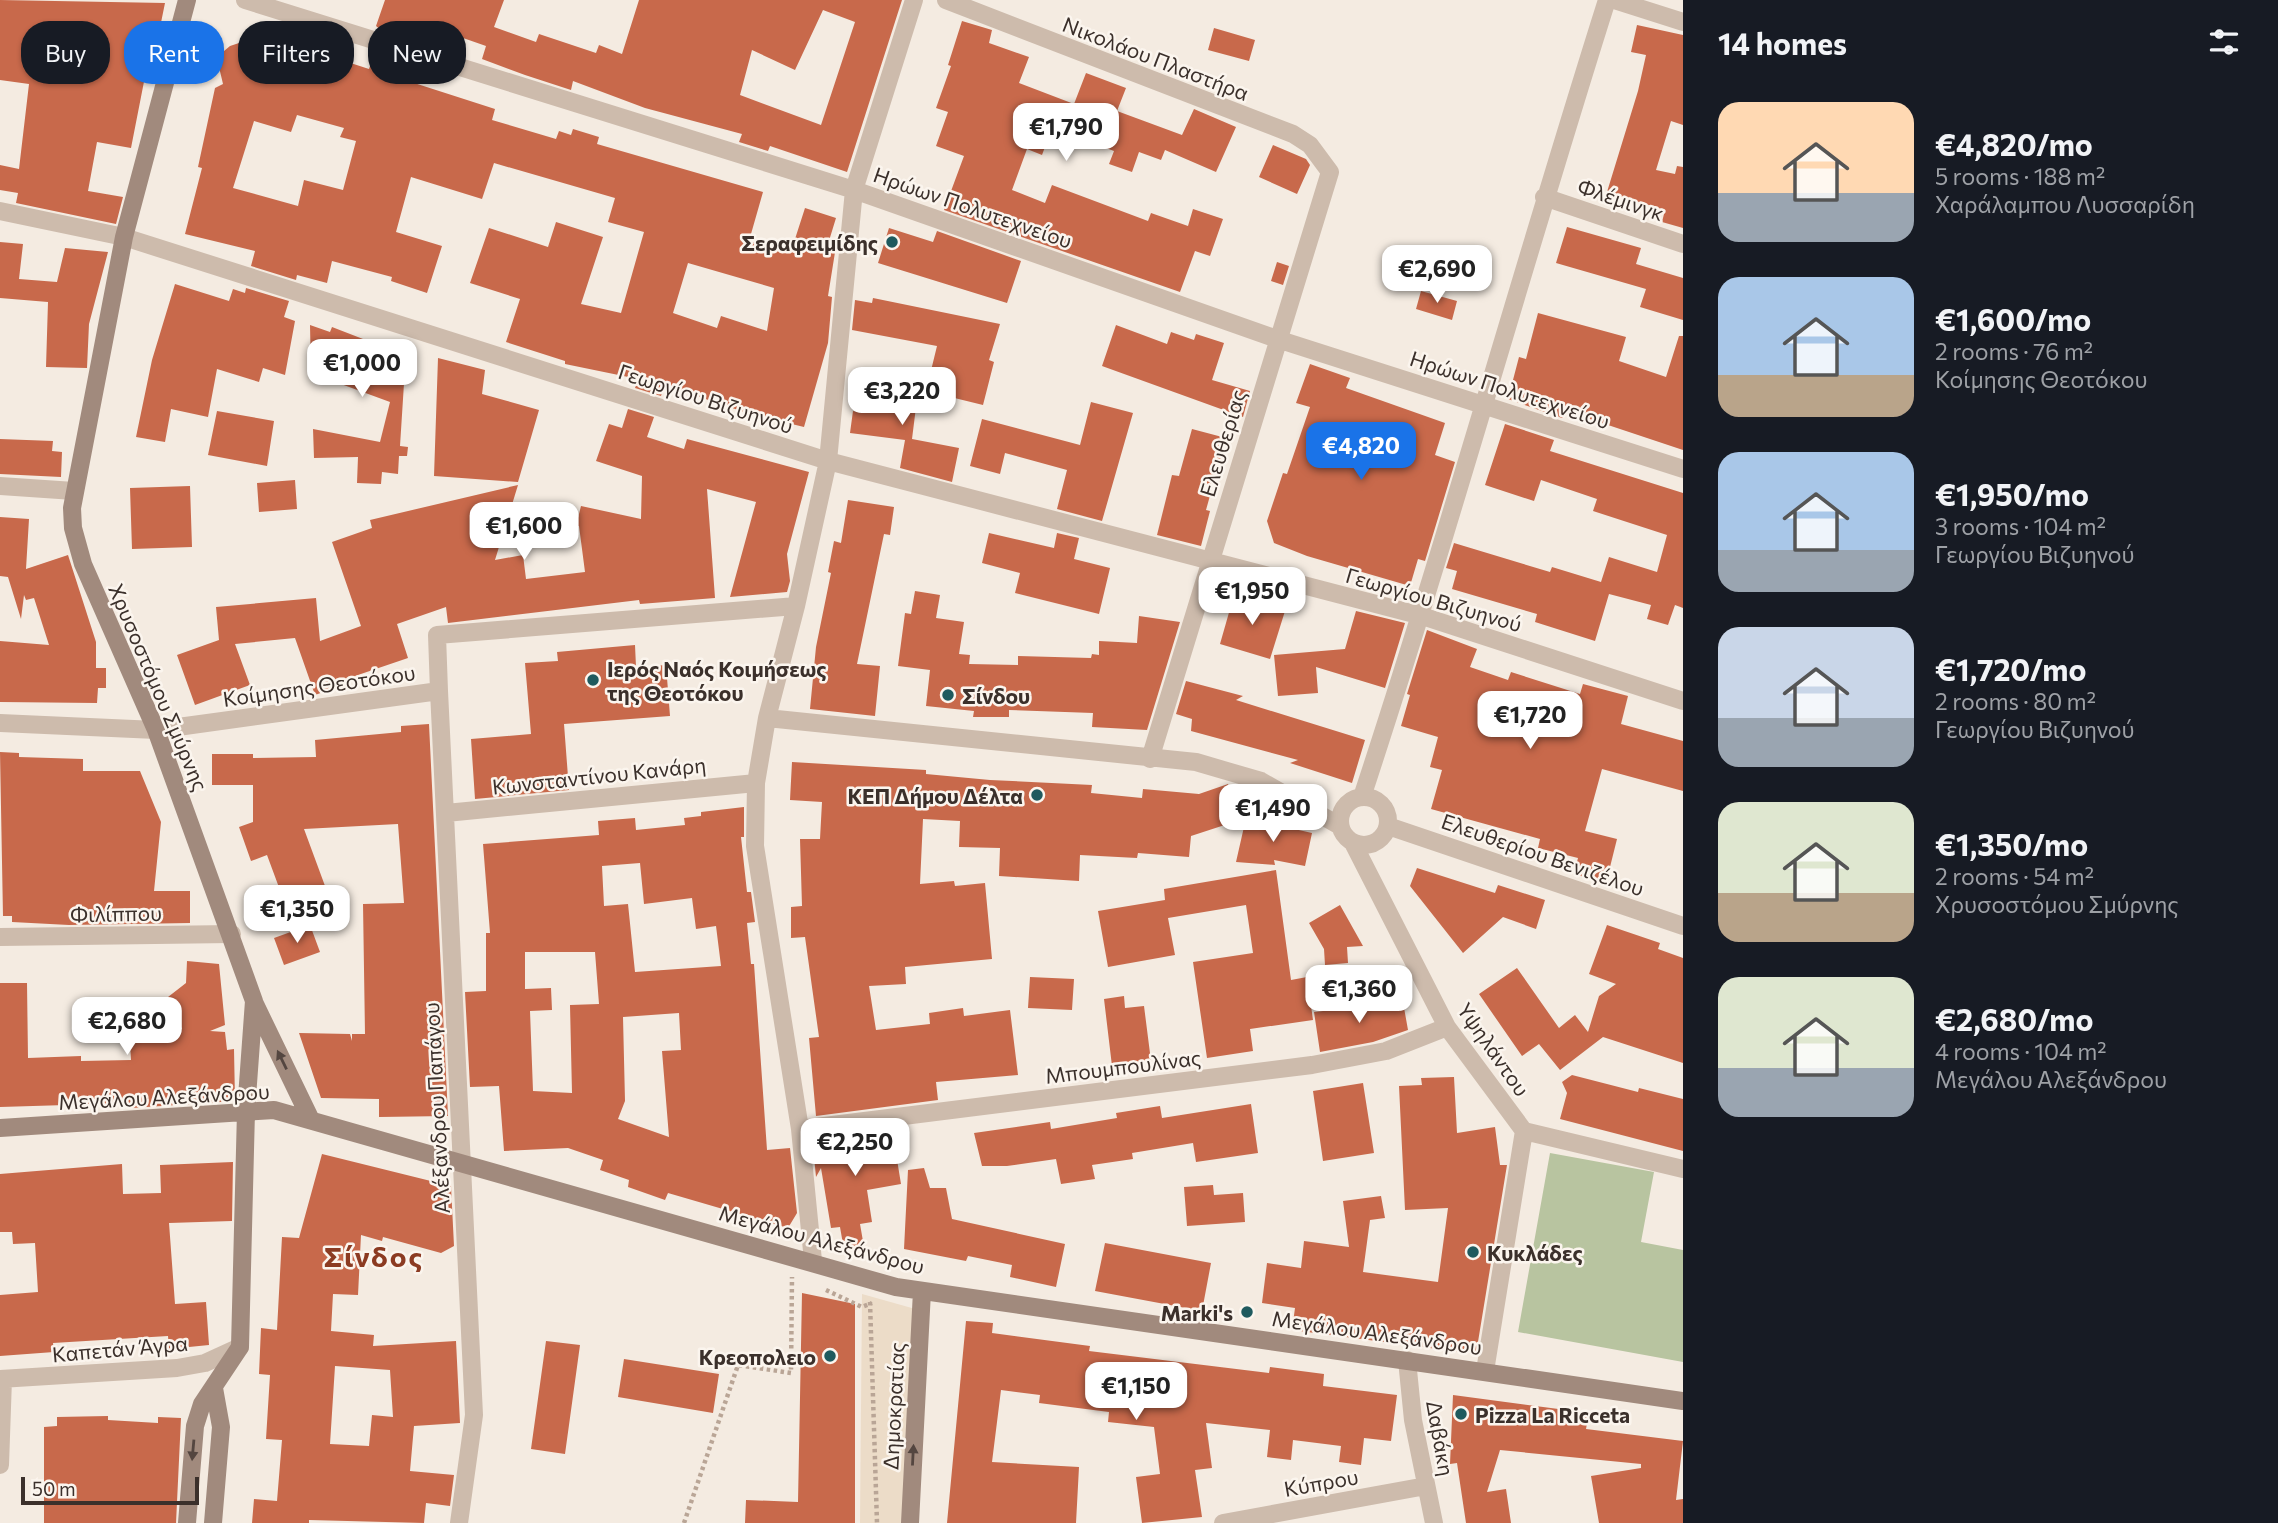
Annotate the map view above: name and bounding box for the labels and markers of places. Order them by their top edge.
pin: €1,790 [1009,104,1123,163]
place label: Σεραφειμίδης [741,230,878,255]
marker: Σεραφειμίδης [884,234,900,250]
pin: €2,690 [1380,246,1494,305]
pin: €1,000 [305,340,419,399]
pin: €3,220 [845,368,959,427]
pin: €4,820 [1304,422,1418,482]
pin: €1,600 [467,503,581,562]
pin: €1,950 [1195,568,1309,627]
place label: Ιερός Ναός Κοιμήσεως της Θεοτόκου [607,656,826,705]
marker: Ιερός Ναός Κοιμήσεως της Θεοτόκου [585,672,601,688]
place label: Σίνδου [962,683,1030,708]
marker: Σίνδου [940,687,956,703]
pin: €1,720 [1473,692,1587,751]
place label: ΚΕΠ Δήμου Δέλτα [847,783,1023,808]
pin: €1,490 [1216,784,1330,844]
marker: ΚΕΠ Δήμου Δέλτα [1029,787,1045,803]
pin: €1,350 [240,886,354,945]
pin: €1,360 [1302,965,1416,1025]
pin: €2,680 [70,998,184,1057]
pin: €2,250 [798,1118,912,1178]
place label: Κυκλάδες [1487,1240,1583,1265]
marker: Κυκλάδες [1465,1244,1481,1260]
place label: Marki's [1161,1300,1233,1325]
marker: Marki's [1239,1304,1255,1320]
place label: Κρεοπολειο [699,1344,816,1369]
marker: Κρεοπολειο [822,1348,838,1364]
pin: €1,150 [1079,1362,1193,1422]
place label: Pizza La Ricceta [1475,1402,1630,1427]
marker: Pizza La Ricceta [1453,1406,1469,1422]

